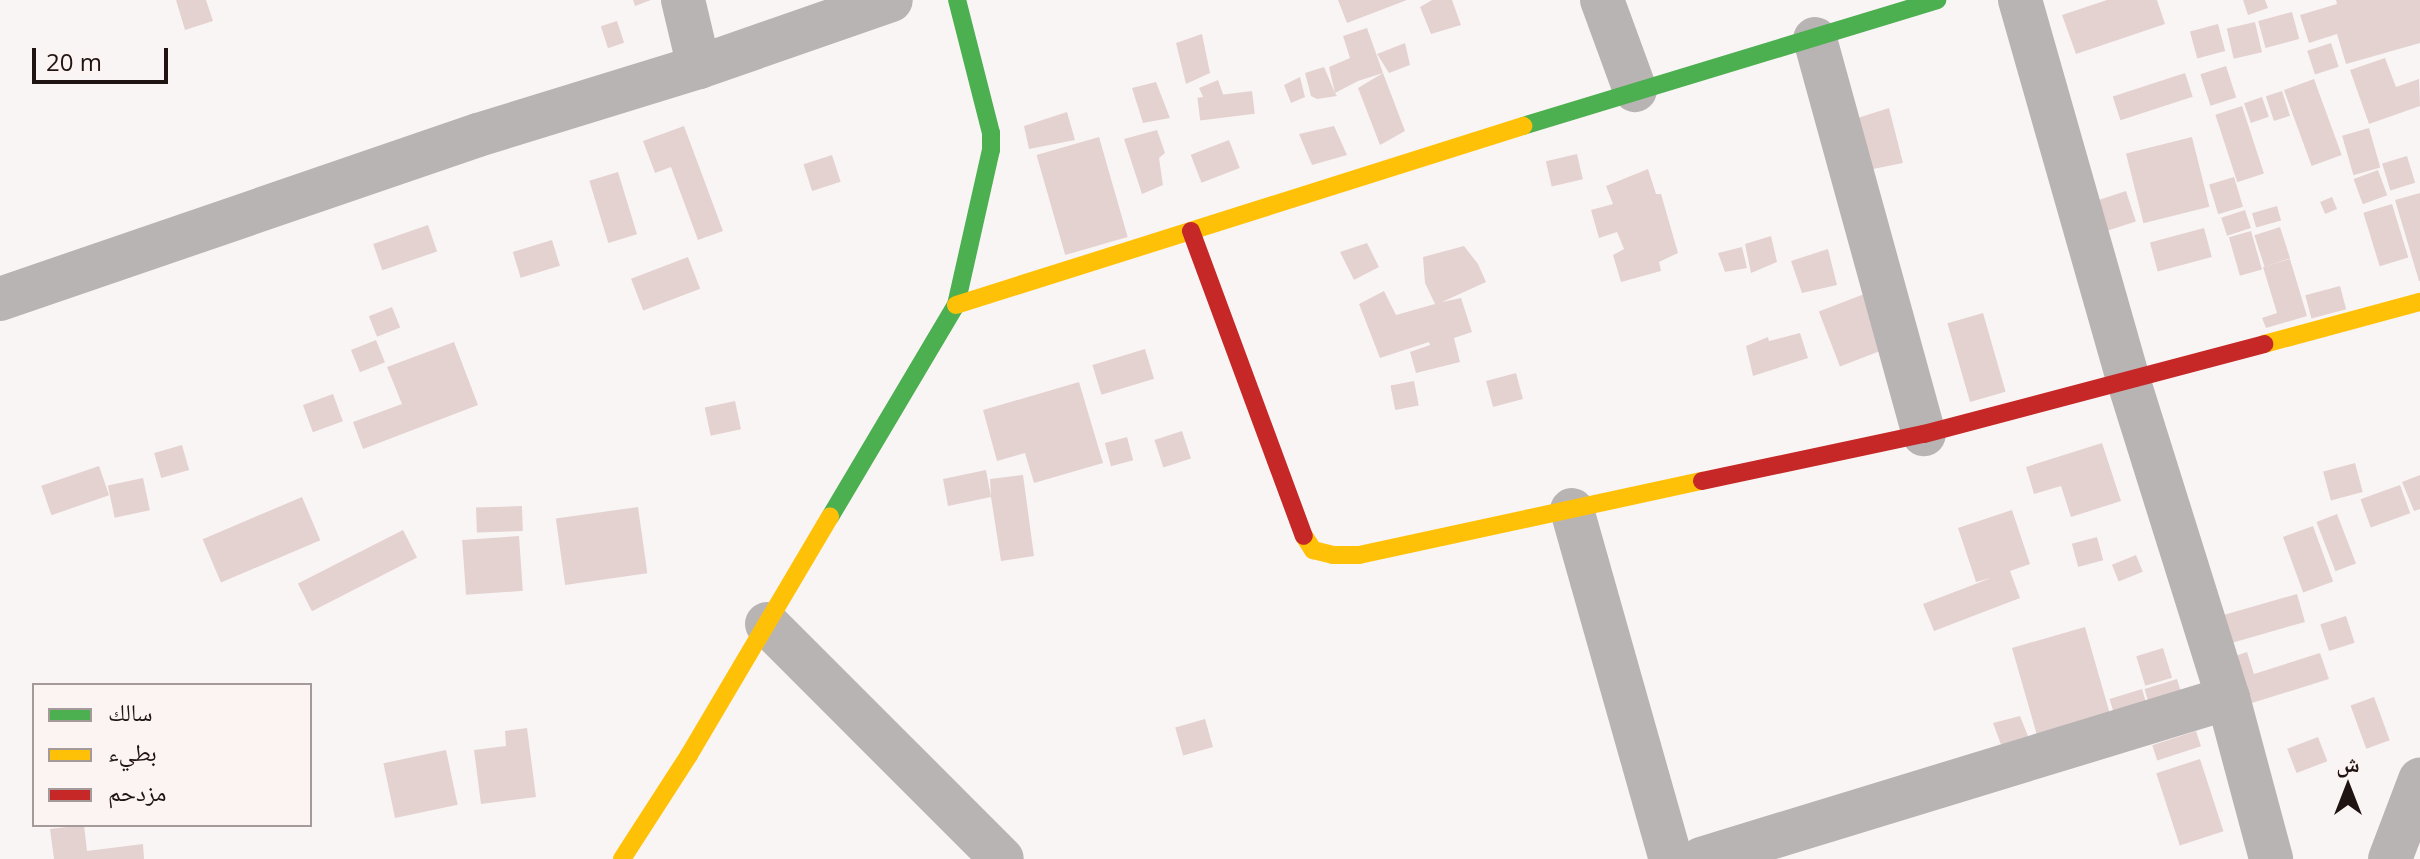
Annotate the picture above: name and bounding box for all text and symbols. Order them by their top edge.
scale bar [36,32,172,82]
text: 20 m [46,45,102,78]
legend [32,683,312,827]
text: سالك [108,695,153,728]
text: بطيء [108,735,157,768]
north arrow [2308,747,2388,827]
text: ش [2336,748,2360,778]
text: مزدحم [108,775,167,808]

